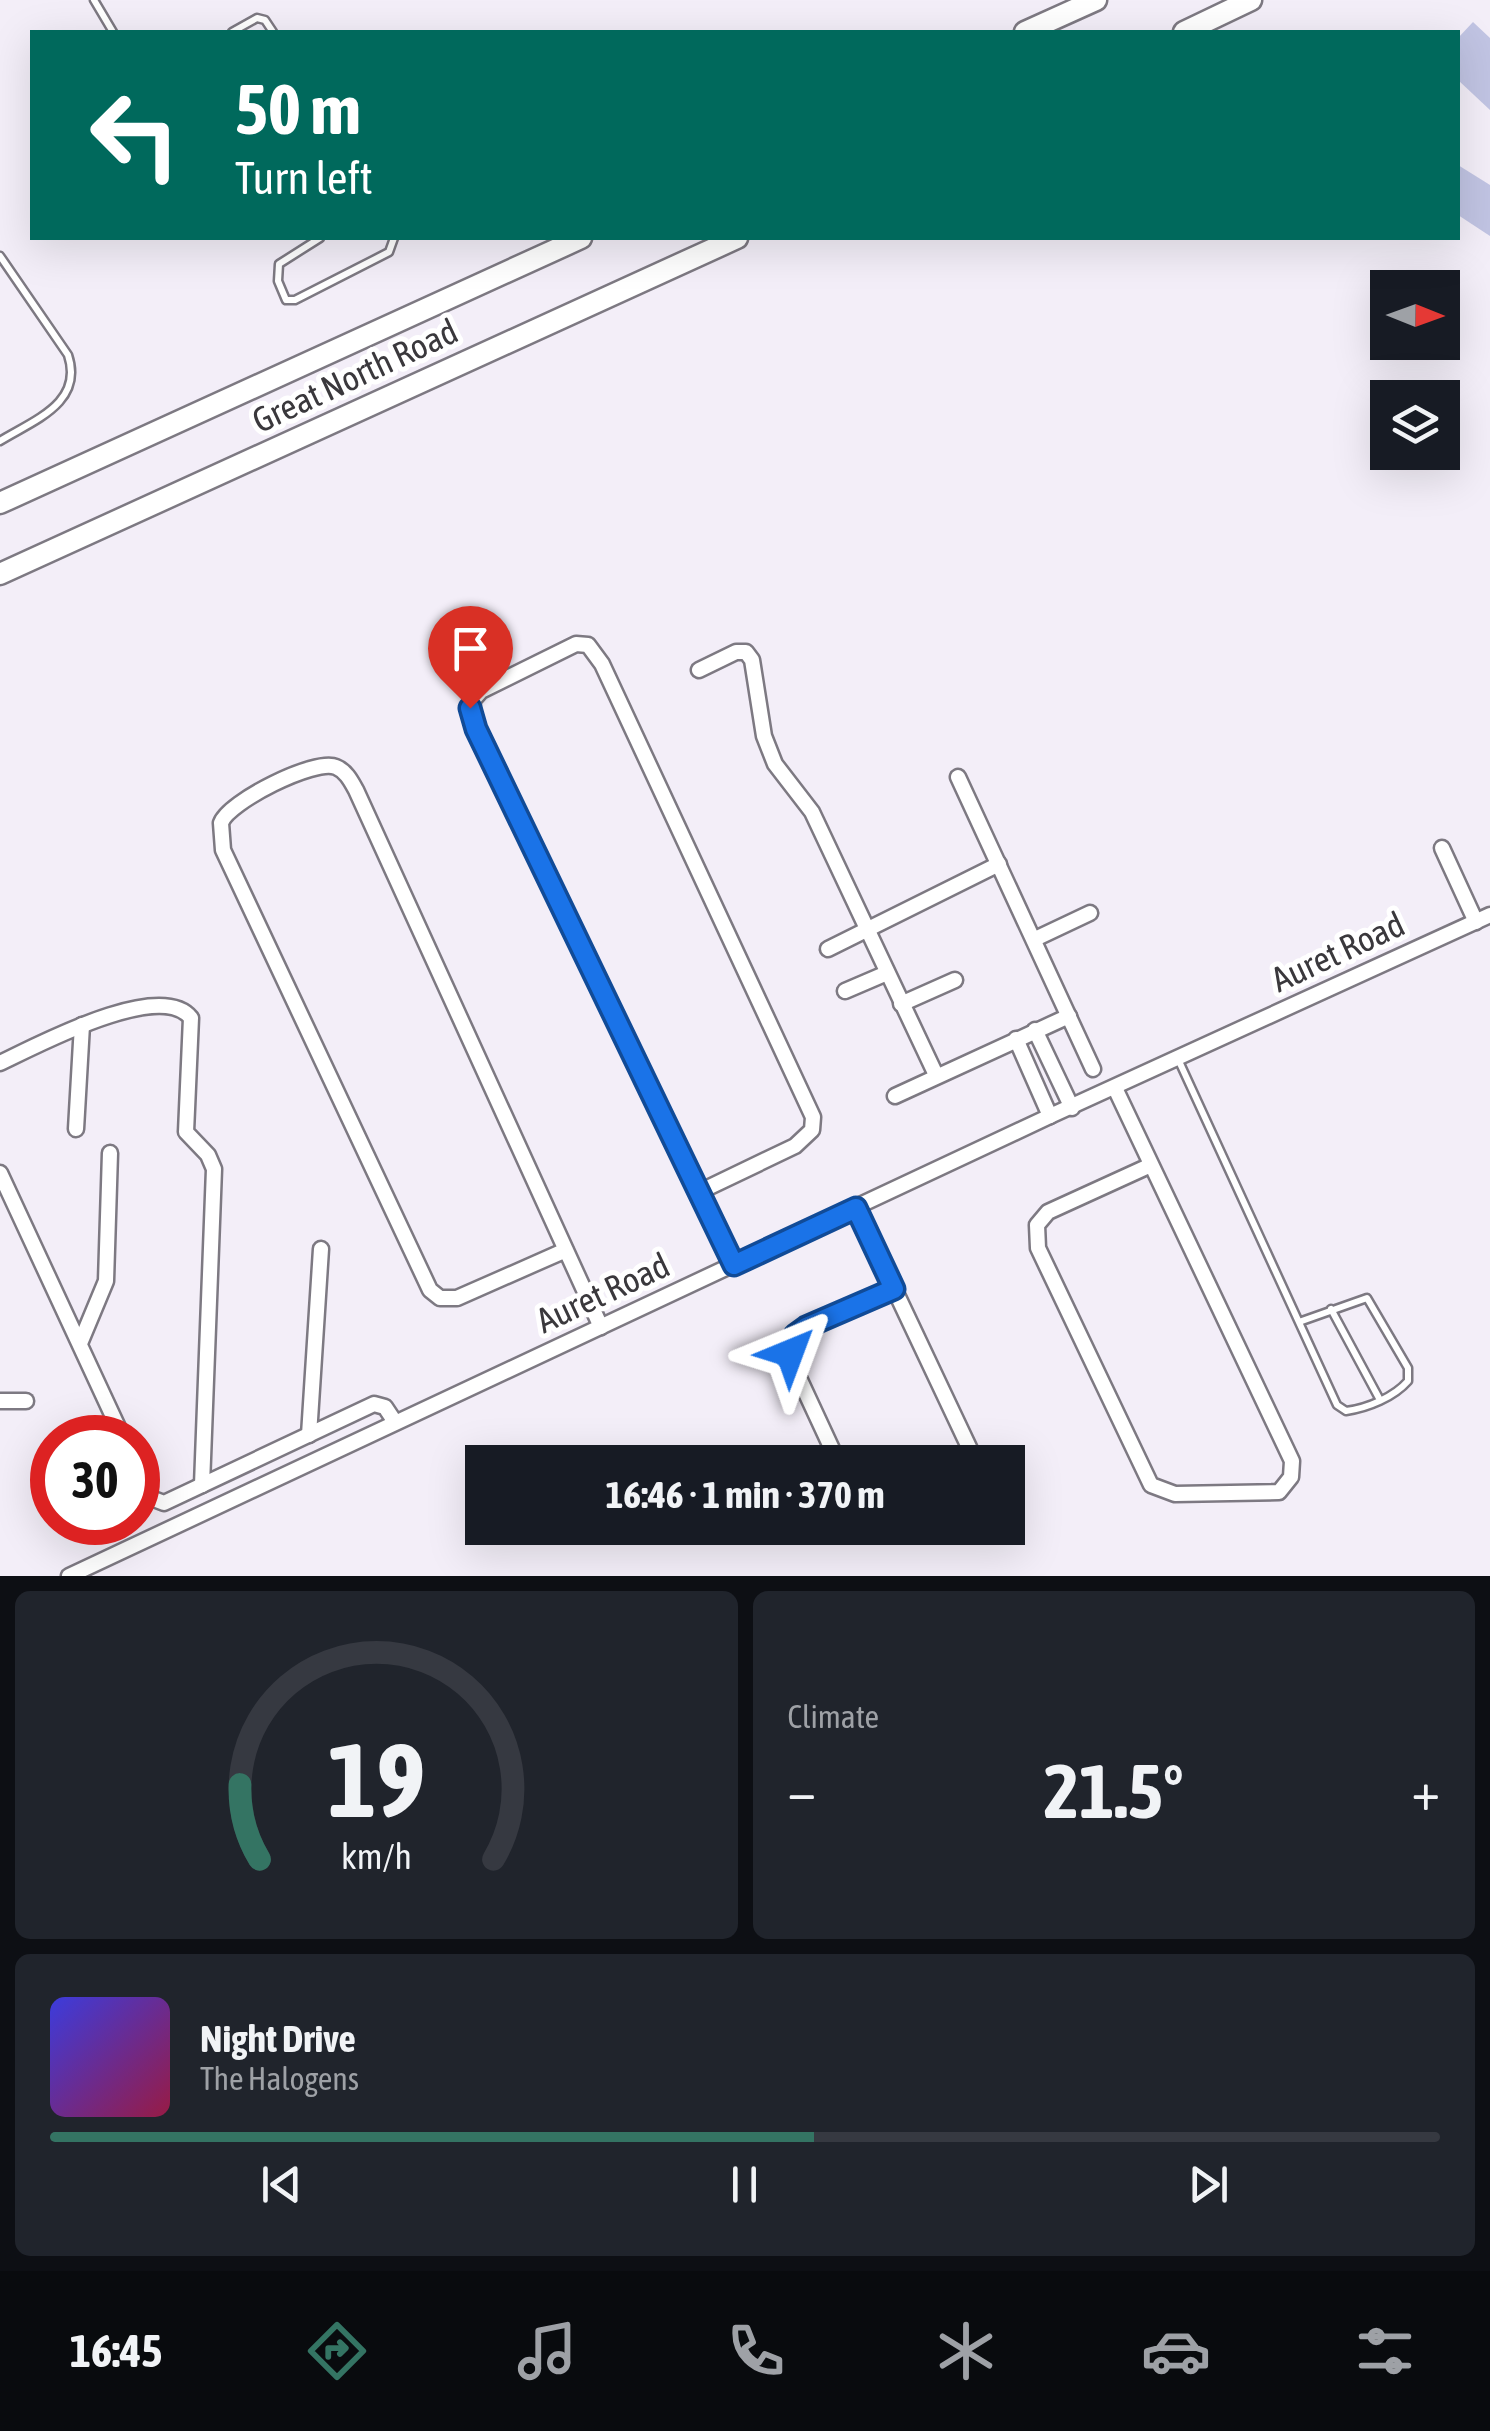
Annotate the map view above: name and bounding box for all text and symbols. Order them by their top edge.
text: 50 m [235,69,361,149]
icon: left [70,70,200,200]
text: Turn left [235,152,373,204]
north arrow [1370,270,1460,360]
map controls [1370,270,1460,470]
street label: Great North Road [246,310,463,440]
button: layers [1370,380,1460,470]
pin [428,606,513,709]
icon: arrive [443,621,498,676]
street label: Auret Road [1265,903,1410,999]
street label: Auret Road [530,1244,675,1340]
position arrow [738,1301,842,1405]
speed limit sign: 30 [30,1415,160,1545]
text: 16:46 · 1 min · 370 m [605,1473,885,1516]
text: Climate [788,1698,879,1735]
text: 19 [327,1720,425,1839]
text: 21.5° [1044,1748,1184,1834]
text: − [788,1759,816,1822]
text: + [1411,1759,1440,1822]
text: km/h [341,1836,412,1877]
text: Night Drive [200,2017,356,2060]
text: The Halogens [200,2060,359,2097]
icon: previous [254,2157,309,2212]
icon: pause [717,2157,772,2212]
icon: next [1181,2157,1236,2212]
icon: directions [302,2316,372,2386]
icon: music [512,2316,582,2386]
icon: phone [721,2316,791,2386]
icon: climate [931,2316,1001,2386]
icon: car [1141,2316,1211,2386]
icon: filters [1350,2316,1420,2386]
text: 16:45 [70,2325,162,2377]

